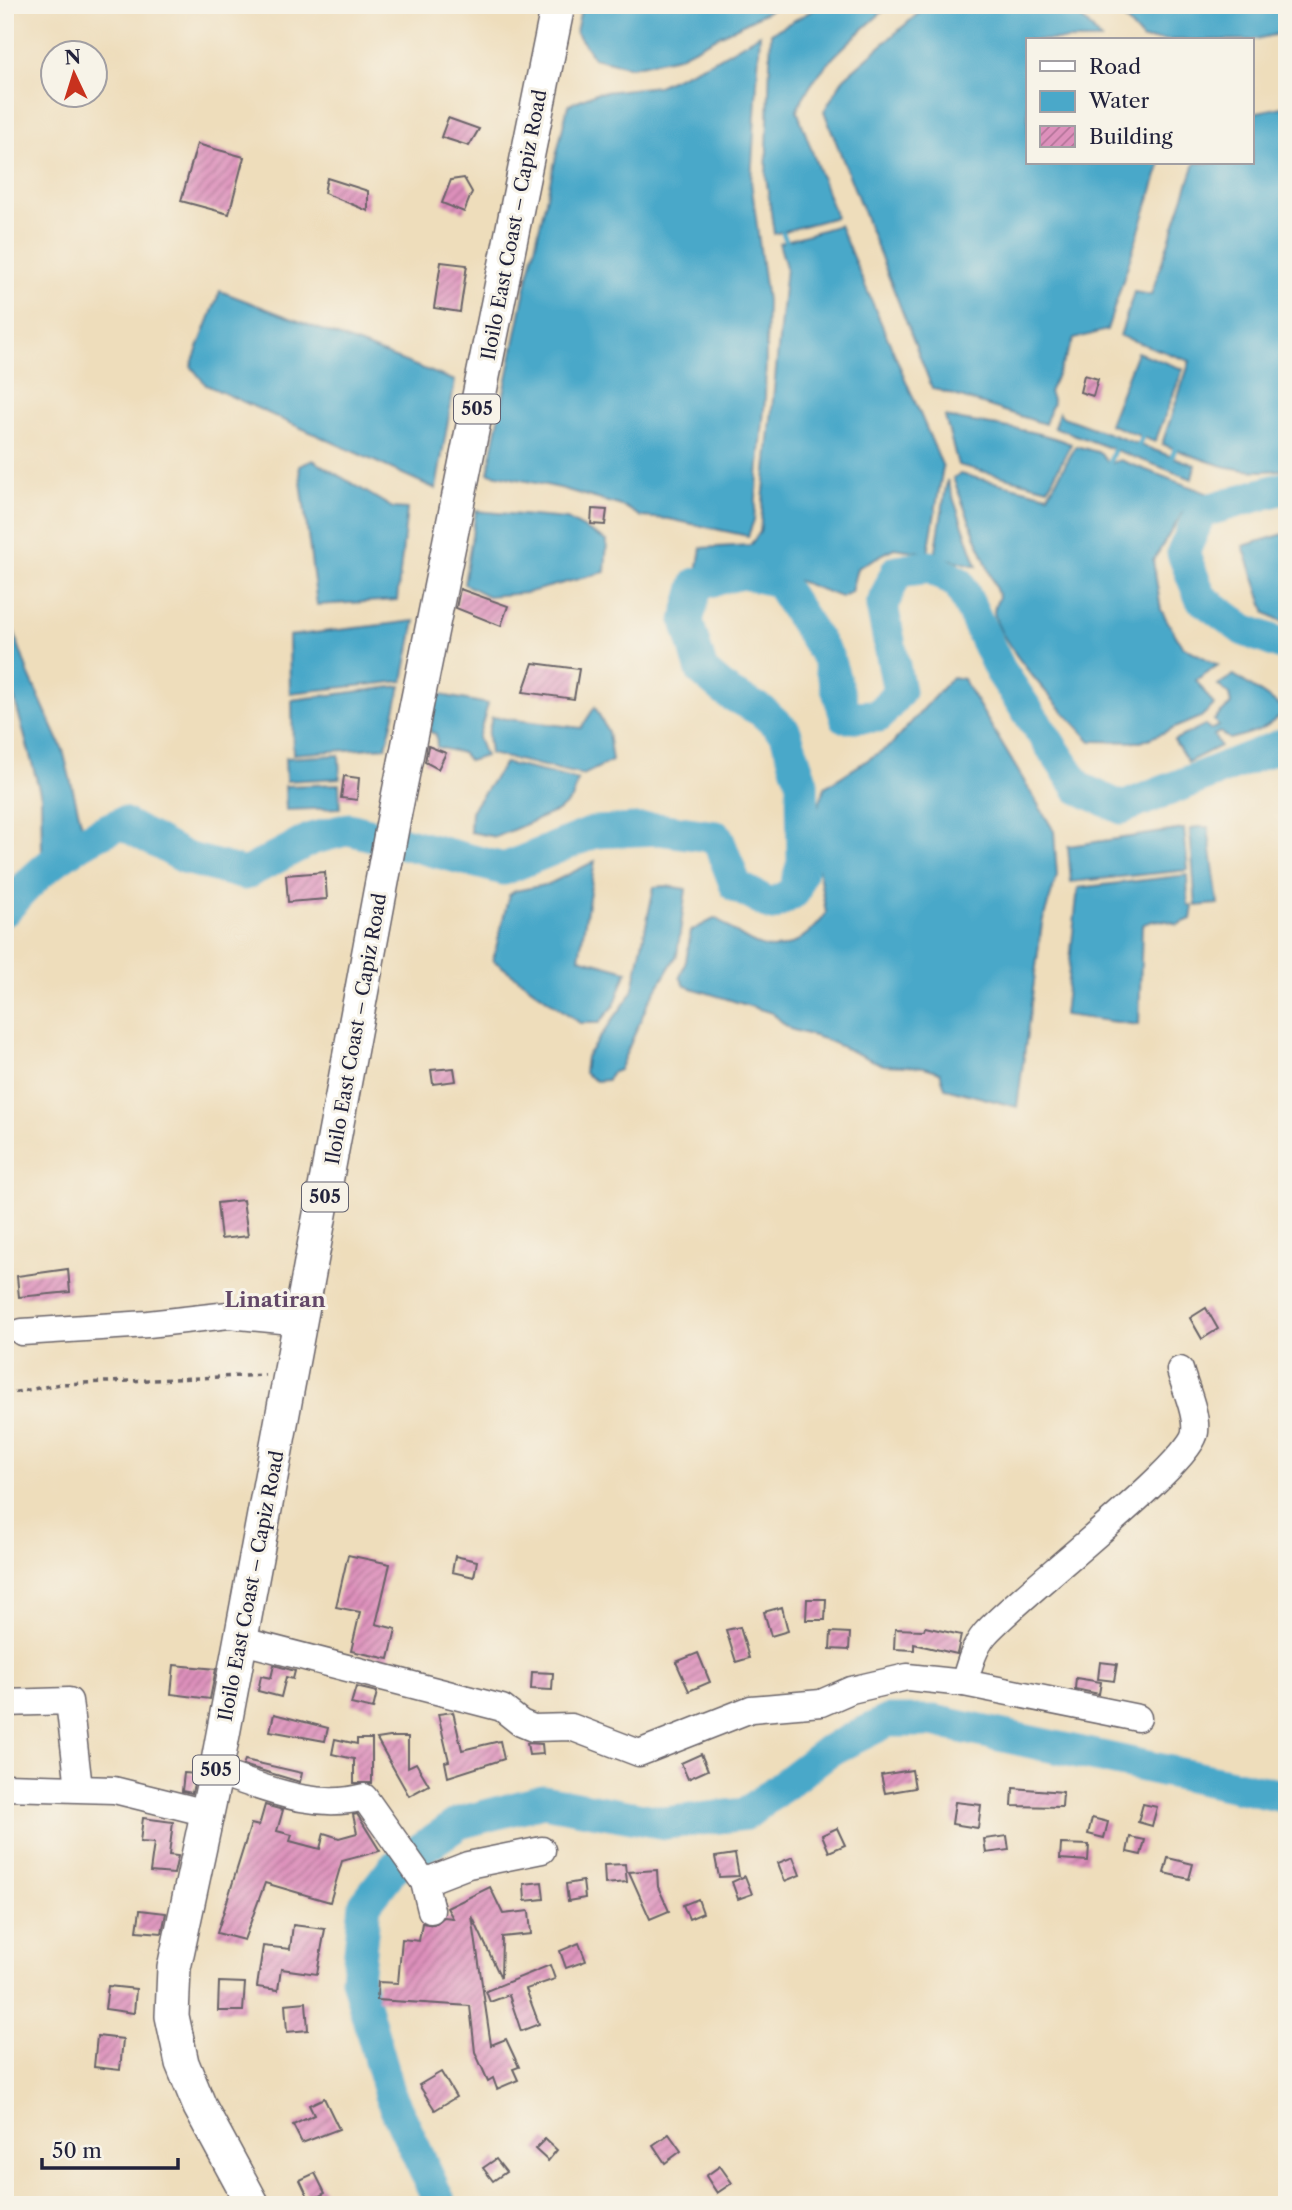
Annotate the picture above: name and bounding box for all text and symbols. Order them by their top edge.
north arrow [38,38,108,108]
legend [1026,38,1254,164]
text: N [64,45,82,70]
text: Road [1089,54,1141,79]
street label: Iloilo East Coast – Capiz Road [476,87,552,362]
text: Water [1088,88,1149,113]
text: Building [1089,124,1174,149]
road number: 505 [454,394,500,424]
street label: Iloilo East Coast – Capiz Road [321,891,391,1166]
road number: 505 [302,1182,348,1212]
district label: Linatiran [224,1287,326,1312]
street label: Iloilo East Coast – Capiz Road [213,1448,289,1723]
road number: 505 [193,1756,239,1784]
scale bar [42,2126,178,2170]
text: 50 m [52,2138,102,2163]

